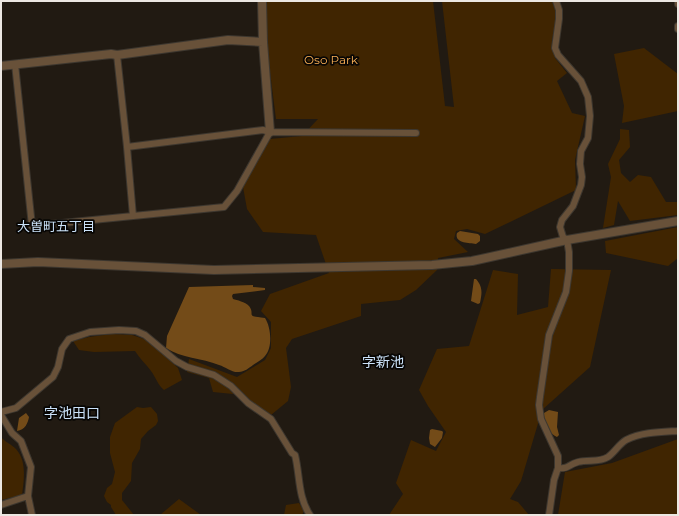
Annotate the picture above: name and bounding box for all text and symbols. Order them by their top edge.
park label: Oso Park [304,52,359,67]
district label: 大曽町五丁目 [17,218,95,234]
district label: 字新池 [362,353,404,371]
district label: 字池田口 [44,404,100,422]

